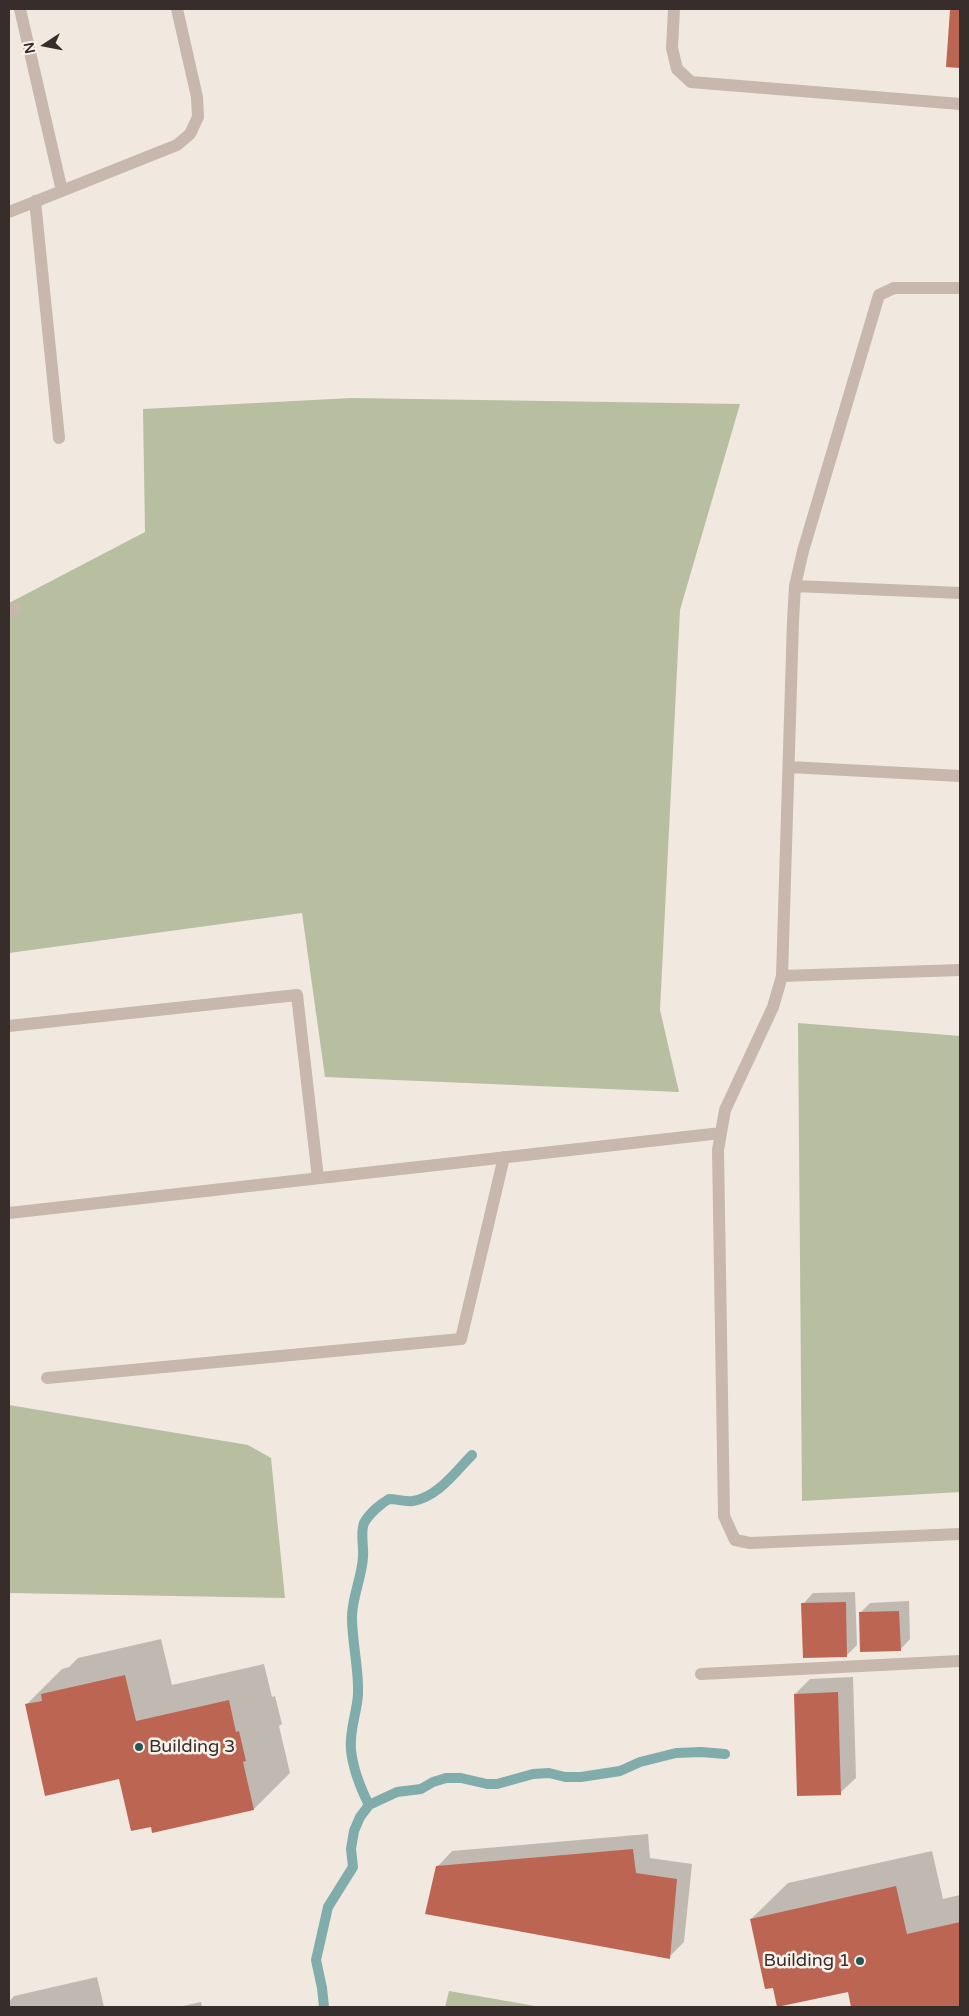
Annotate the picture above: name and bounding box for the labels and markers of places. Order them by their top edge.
place label: Building 3 [149,1736,235,1758]
marker: Building 3 [133,1741,145,1753]
place label: Building 1 [764,1950,850,1972]
marker: Building 1 [854,1955,866,1967]

